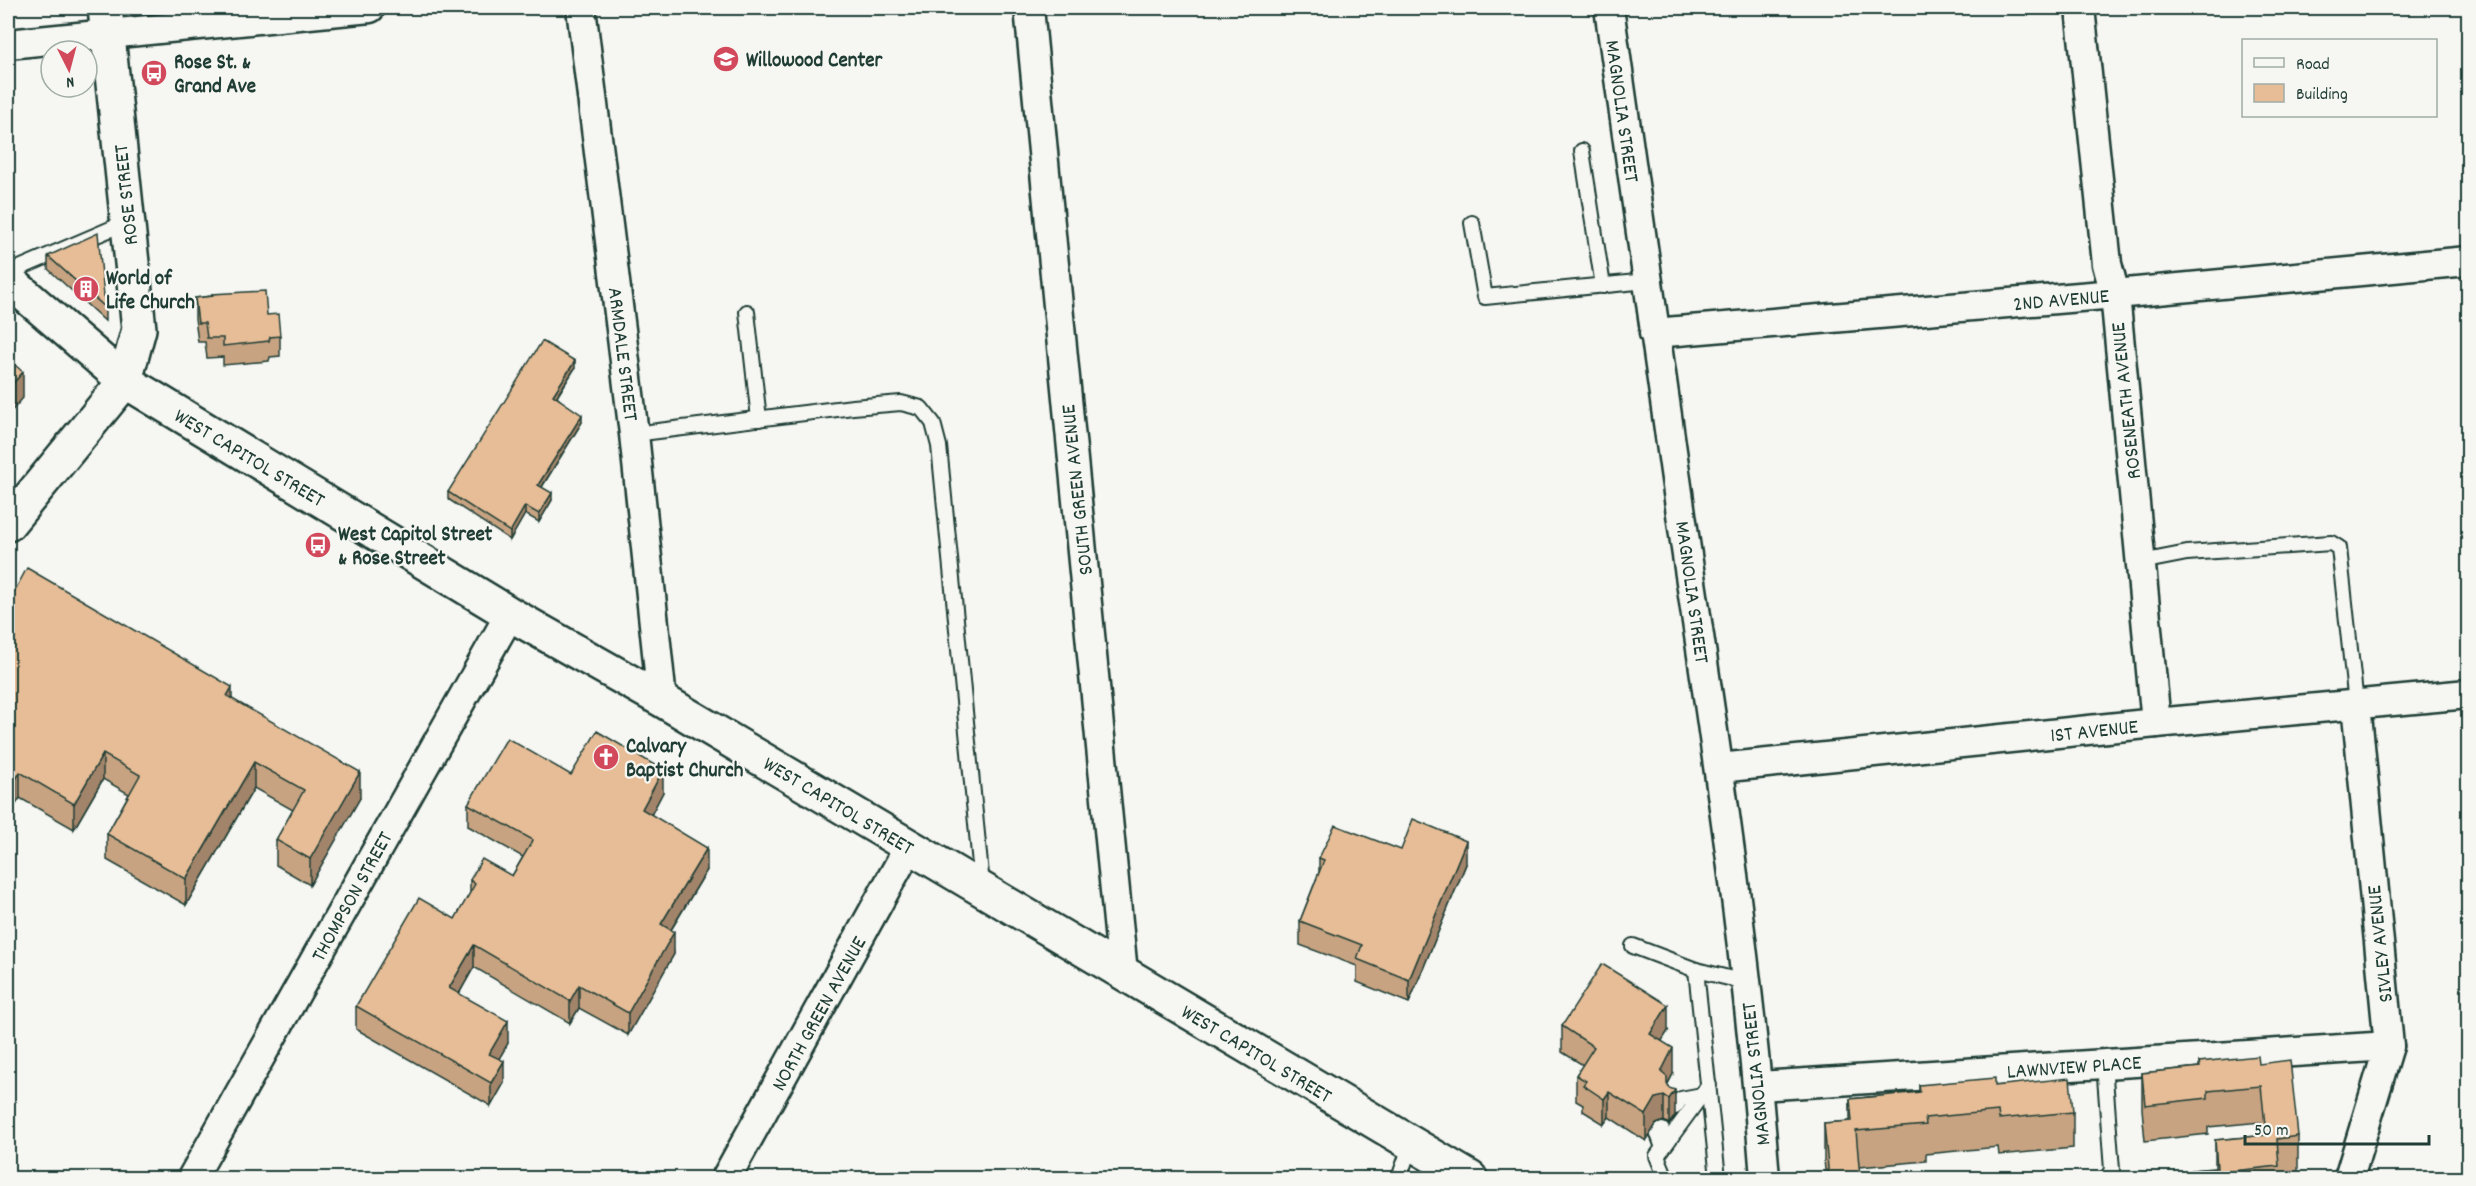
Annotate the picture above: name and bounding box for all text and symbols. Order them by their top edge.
street label: MAGNOLIA STREET [1595,38,1645,185]
north arrow [39,39,99,99]
legend [2242,39,2437,117]
school or university icon: Willowood Center [711,44,741,74]
place label: Willowood Center [746,47,883,77]
place label: Rose St. & Grand Ave [174,49,256,103]
text: Road [2296,53,2330,78]
bus stop icon: Rose St. & Grand Ave [139,58,169,88]
text: N [65,70,75,93]
text: Building [2296,83,2348,108]
street label: ROSE STREET [108,142,148,247]
place label: World of Life Church [106,265,195,319]
building icon: World of Life Church [71,274,101,304]
street label: 2ND AVENUE [2012,283,2111,321]
street label: ARMDALE STREET [598,286,644,424]
street label: ROSENEATH AVENUE [2105,320,2151,481]
street label: SOUTH GREEN AVENUE [1055,402,1103,577]
street label: WEST CAPITOL STREET [167,403,330,517]
street label: MAGNOLIA STREET [1665,519,1715,666]
place label: West Capitol Street & Rose Street [338,521,493,575]
bus stop icon: West Capitol Street & Rose Street [303,530,333,560]
street label: 1ST AVENUE [2049,713,2140,753]
place label: Calvary Baptist Church [626,733,744,787]
church icon: Calvary Baptist Church [591,742,621,772]
street label: WEST CAPITOL STREET [756,751,919,865]
street label: THOMPSON STREET [305,826,402,968]
street label: SIVLEY AVENUE [2361,883,2403,1004]
street label: NORTH GREEN AVENUE [766,931,876,1097]
street label: WEST CAPITOL STREET [1174,999,1337,1113]
street label: MAGNOLIA STREET [1736,1000,1780,1147]
street label: LAWNVIEW PLACE [2006,1049,2143,1089]
scale bar [2245,1108,2430,1146]
text: 50 m [2254,1119,2289,1144]

